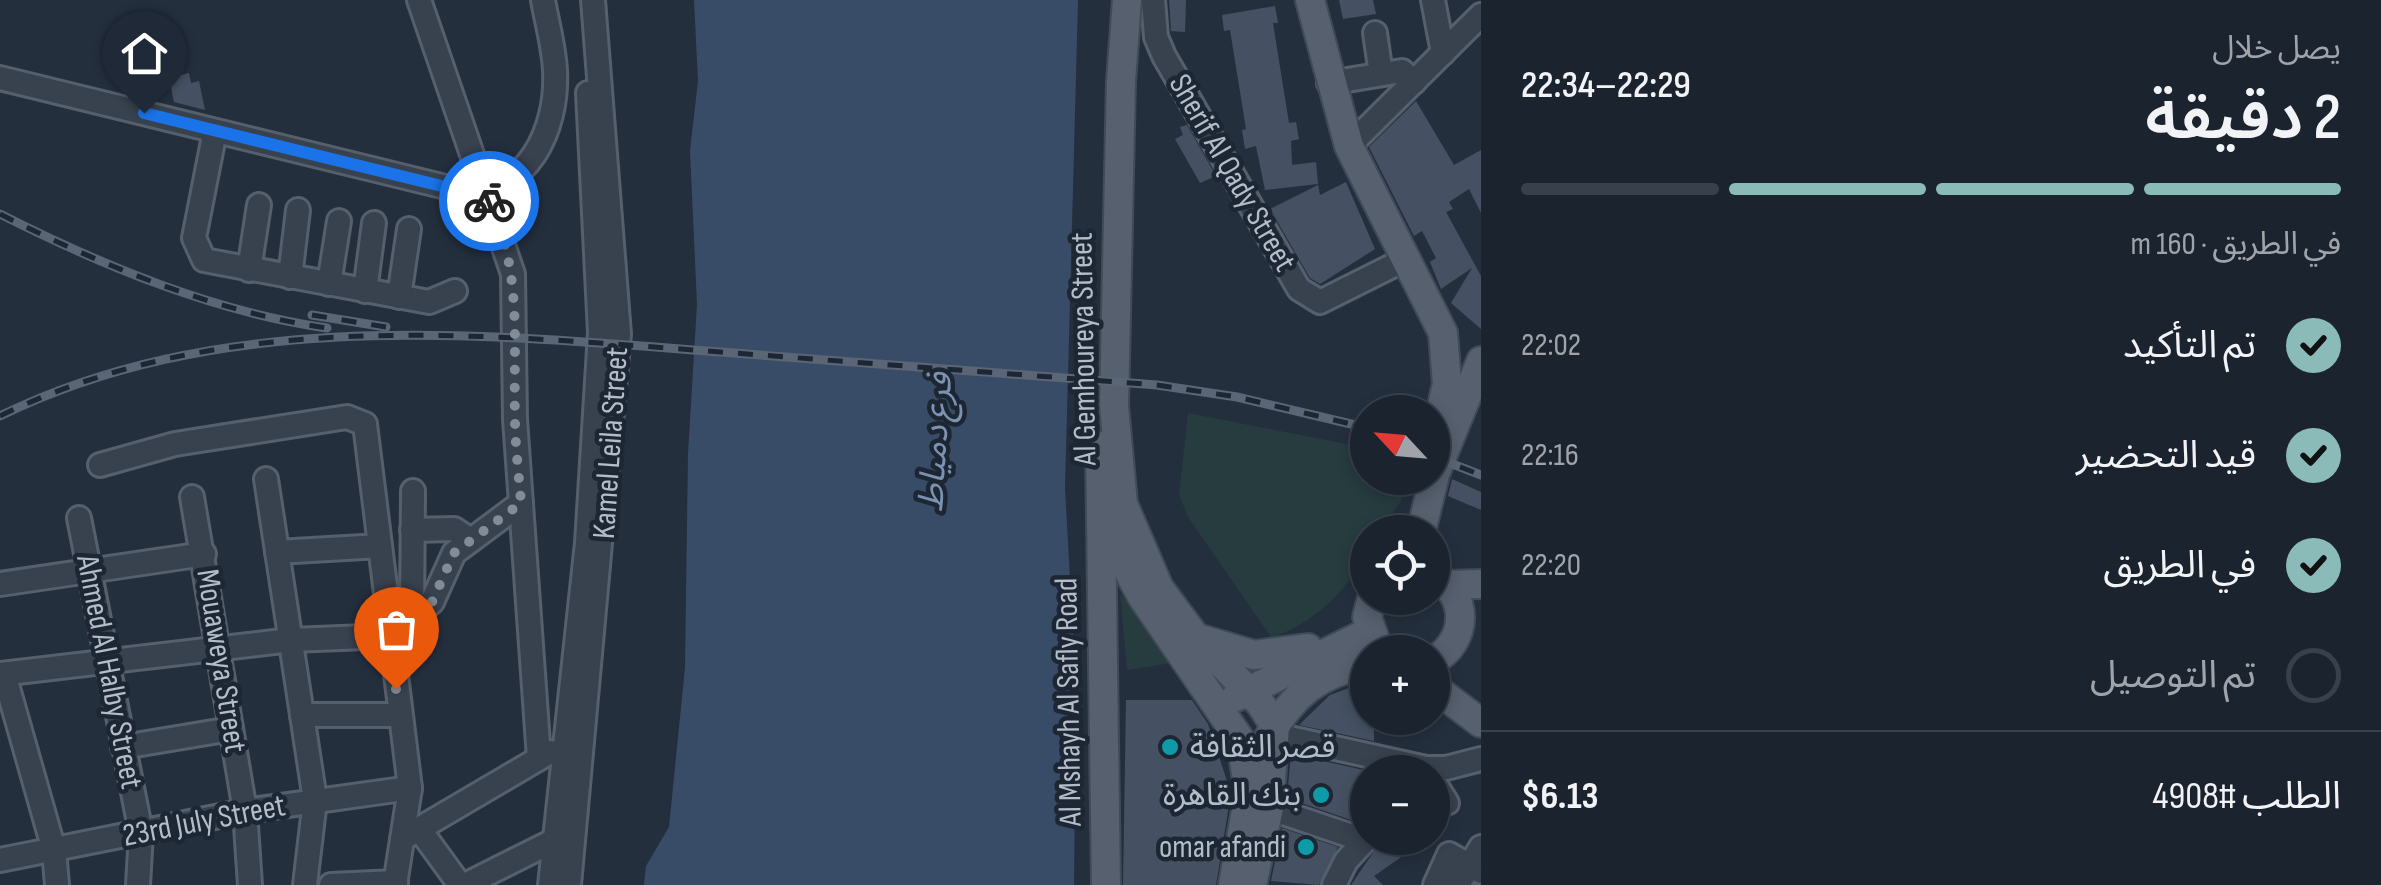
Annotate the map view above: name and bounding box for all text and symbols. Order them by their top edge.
pin [102,11,187,114]
icon: home [117,26,172,81]
text: يصل خلال [2212,29,2341,68]
text: 22:29–22:34 [1521,63,1691,108]
street label: Sherif Al Qady Street [1160,68,1304,278]
text: 2 دقيقة [2145,80,2341,158]
courier [439,151,539,251]
icon: bike [462,174,517,229]
text: في الطريق · 160 m [2131,225,2341,264]
street label: Al Gemhoureya Street [1062,232,1106,467]
icon: check [2286,318,2341,373]
text: تم التأكيد [2123,323,2256,368]
text: 22:02 [1521,326,1581,365]
street label: Kamel Leila Street [585,346,637,540]
water label: فرع دمياط [910,370,965,513]
north arrow [1350,395,1450,495]
map controls [1350,395,1450,855]
icon: check [2286,428,2341,483]
text: قيد التحضير [2076,433,2256,478]
text: 22:16 [1521,436,1579,475]
button: locate [1350,515,1450,615]
icon: check [2286,538,2341,593]
text: في الطريق [2103,543,2256,588]
text: 22:20 [1521,546,1581,585]
street label: Ahmed Al Halby Street [67,551,151,792]
street label: Mouaweya Street [187,567,255,755]
street label: Al Mshayh Al Safly Road [1047,577,1091,828]
pin [354,587,439,690]
icon: bag [369,602,424,657]
button: + [1350,635,1450,735]
text: تم التوصيل [2090,653,2256,698]
place label: قصر الثقافة [1190,728,1335,767]
marker: قصر الثقافة [1159,736,1181,758]
button: − [1350,755,1450,855]
text: $6.13 [1521,774,1599,819]
text: الطلب #4908 [2152,774,2341,819]
place label: بنك القاهرة [1163,776,1301,815]
marker: بنك القاهرة [1310,784,1332,806]
street label: 23rd July Street [119,786,289,856]
place label: omar afandi [1159,828,1286,867]
marker: omar afandi [1295,836,1317,858]

